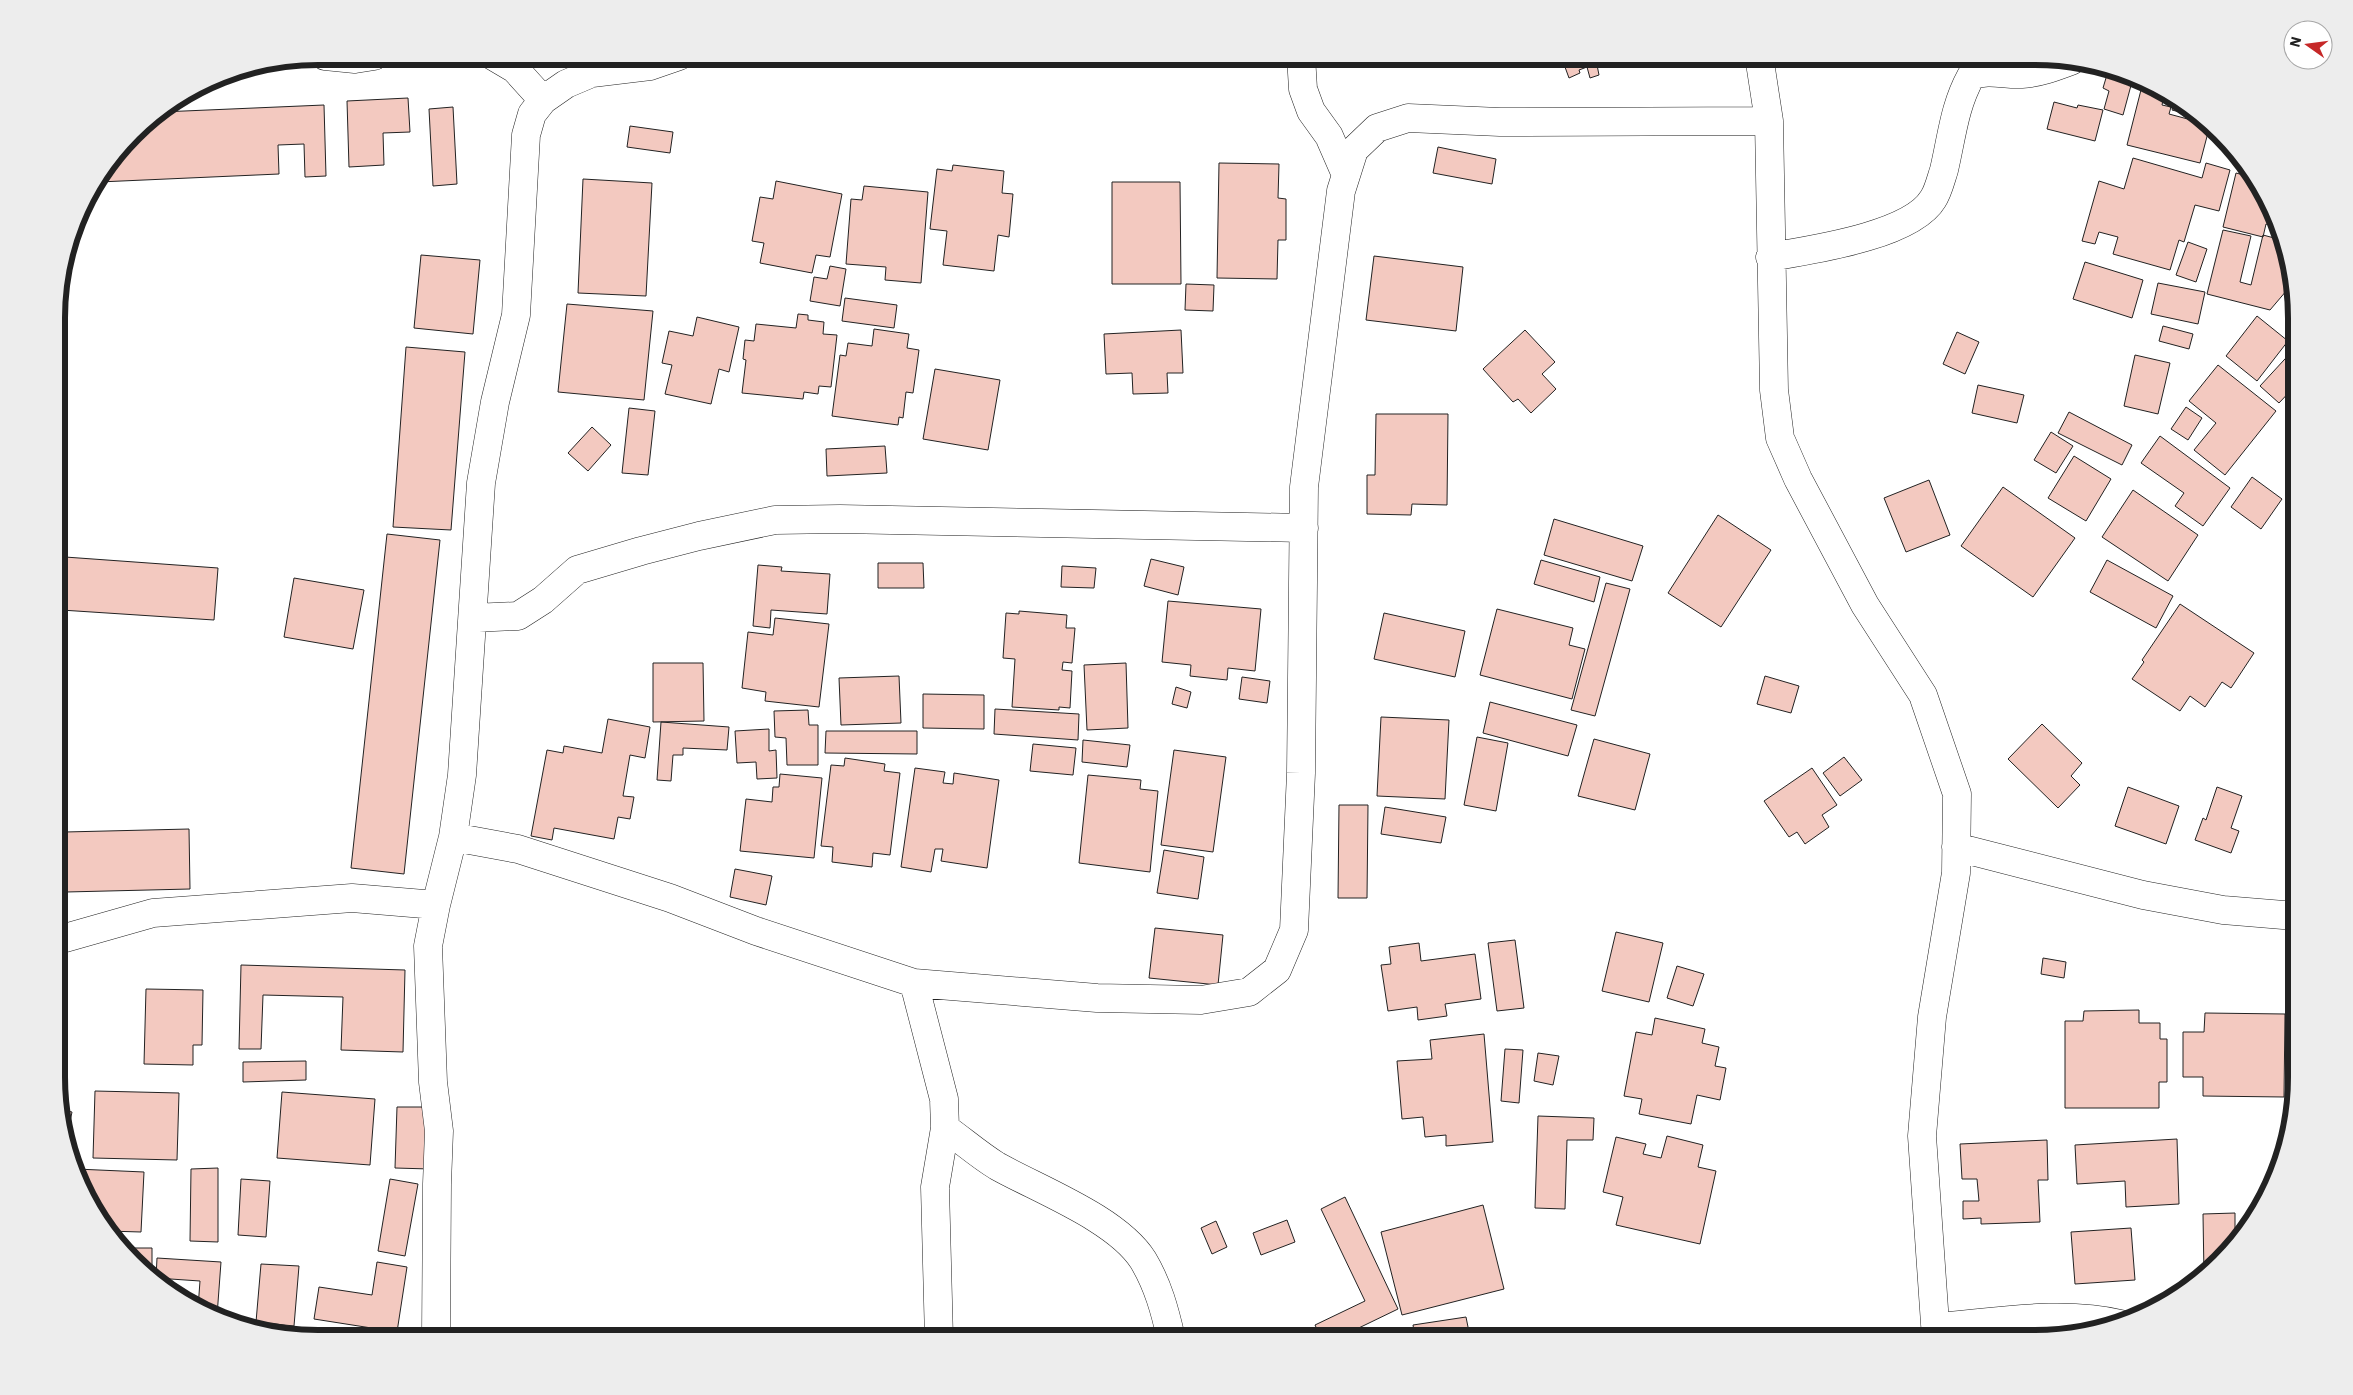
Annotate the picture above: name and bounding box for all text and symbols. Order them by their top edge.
north arrow [2283,20,2333,70]
text: N [2285,35,2305,49]

